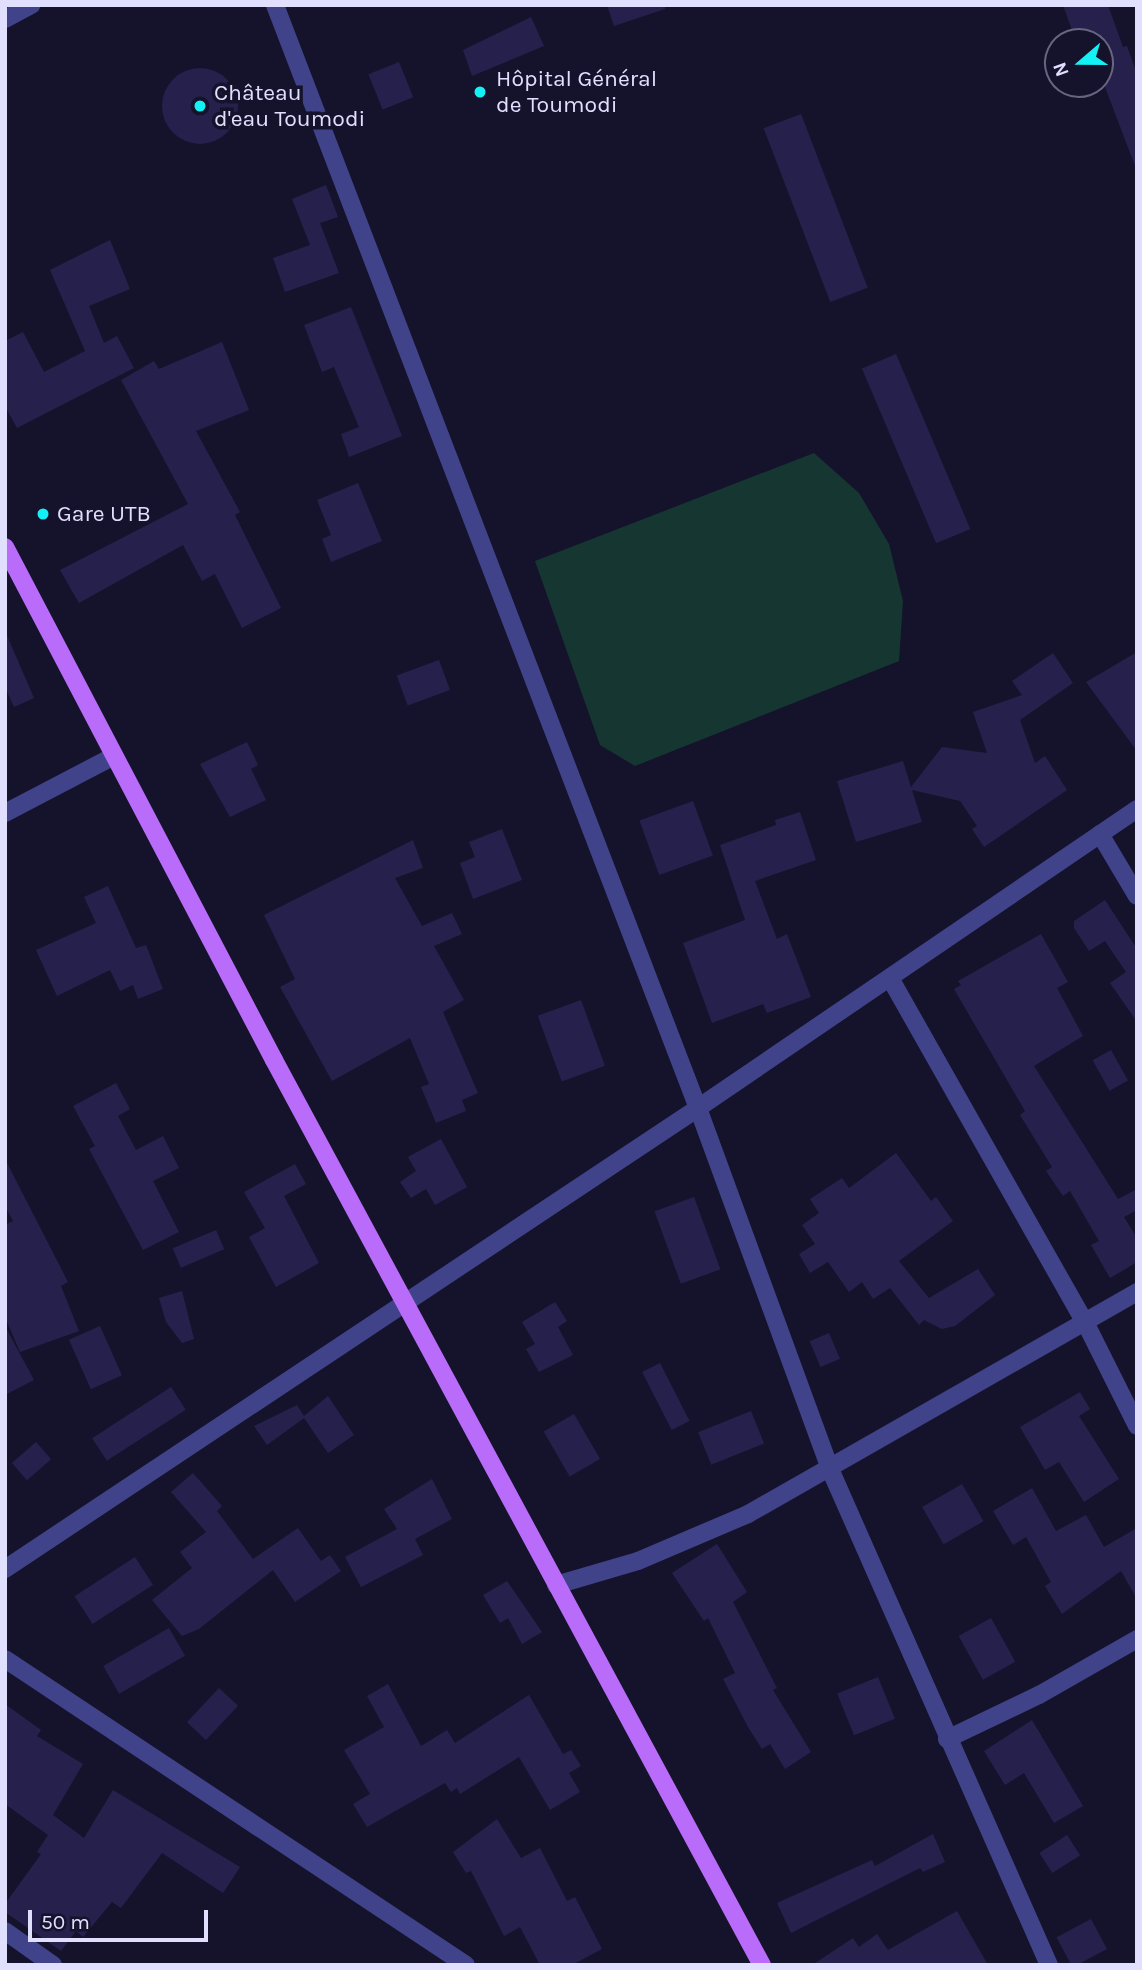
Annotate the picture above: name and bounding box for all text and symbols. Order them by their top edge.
north arrow [1044,28,1114,98]
text: N [1048,59,1074,80]
place label: Hôpital Général de Toumodi [496,65,657,119]
place label: Château d'eau Toumodi [214,79,365,133]
marker: Hôpital Général de Toumodi [470,82,490,102]
marker: Château d'eau Toumodi [192,98,208,114]
place label: Gare UTB [57,500,151,528]
marker: Gare UTB [35,506,51,522]
scale bar [32,1896,212,1940]
text: 50 m [41,1910,90,1934]

